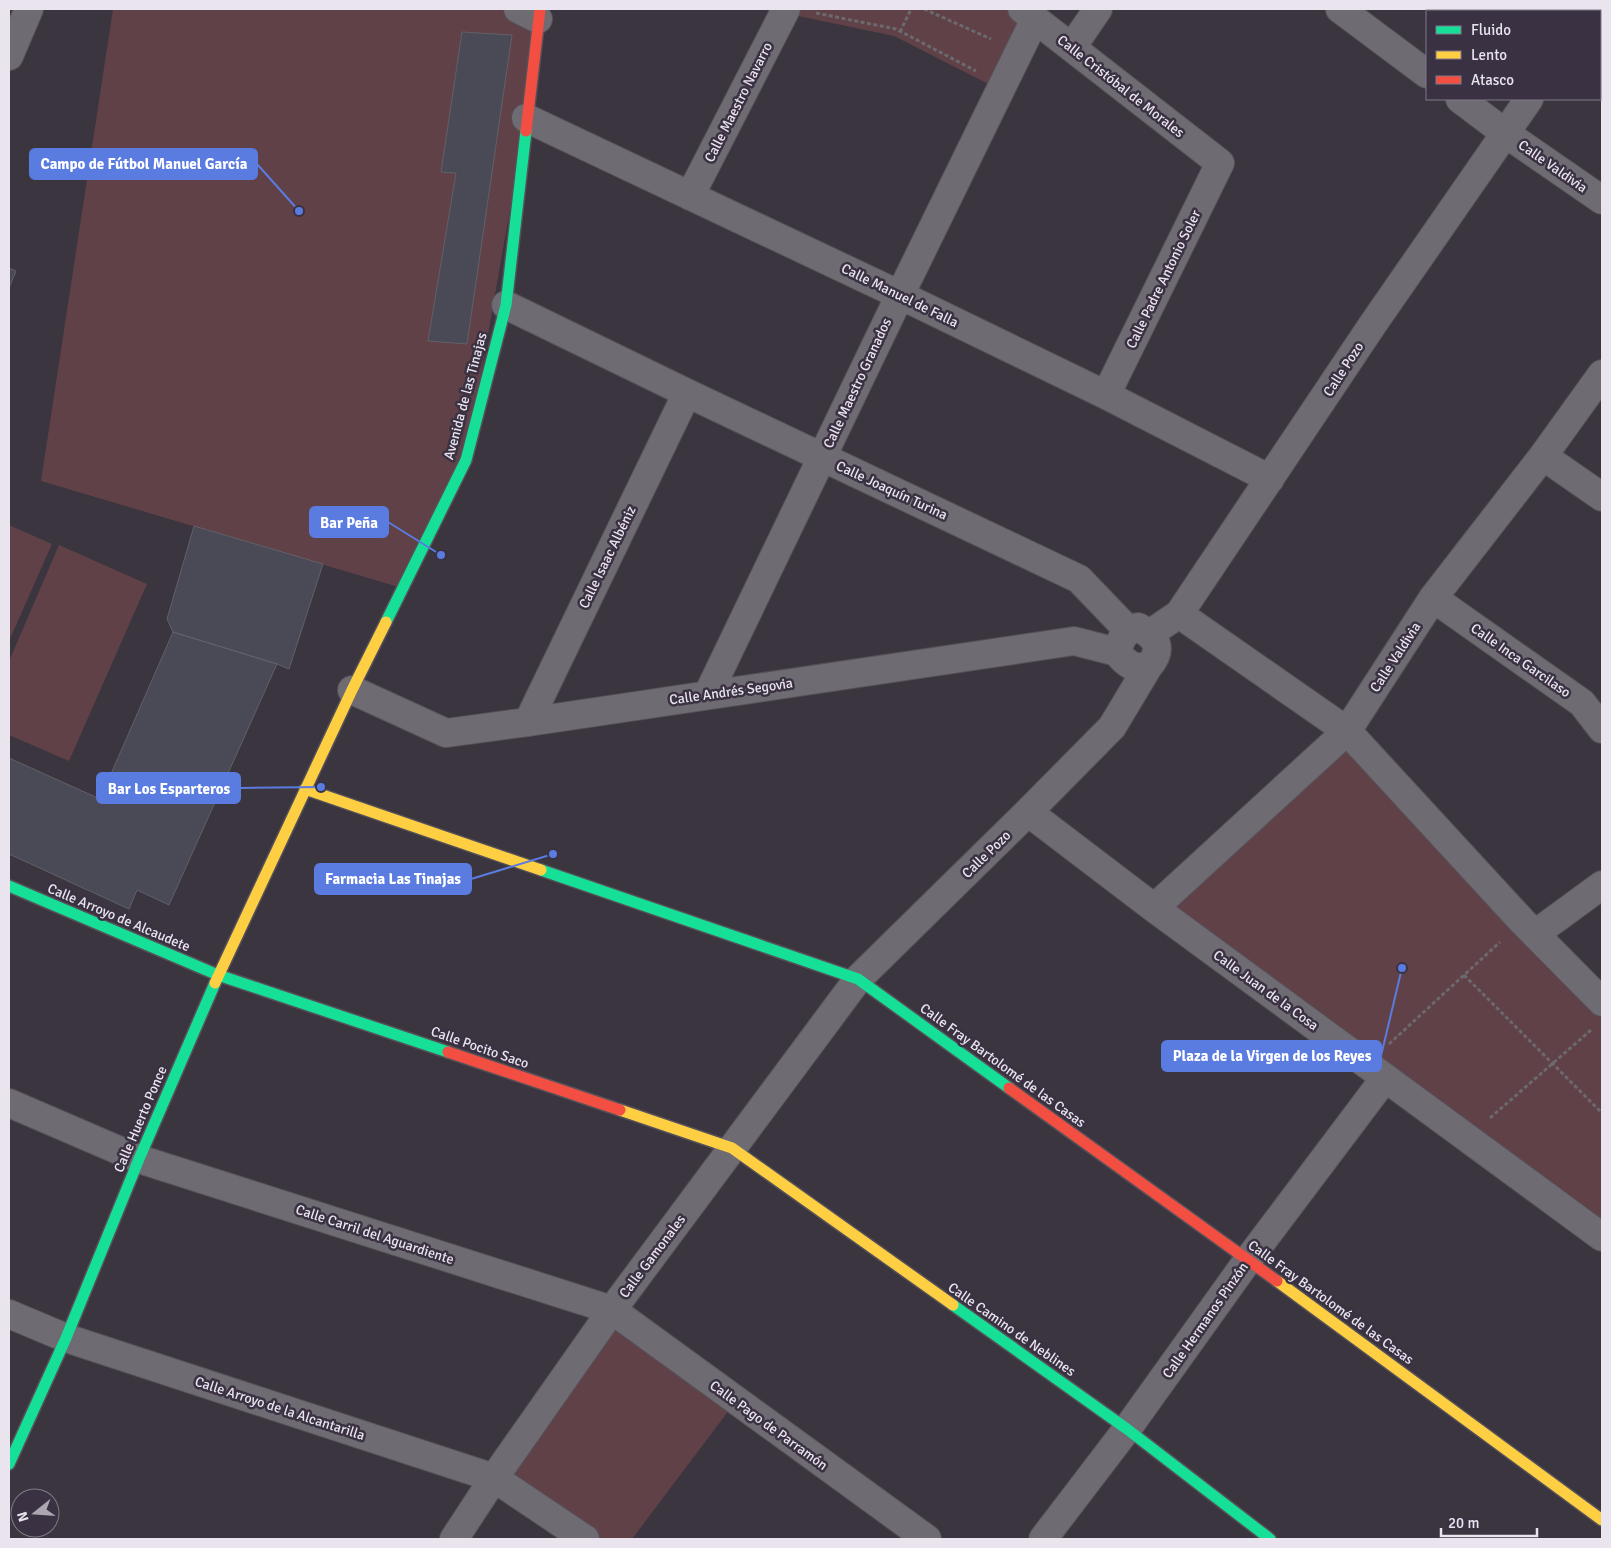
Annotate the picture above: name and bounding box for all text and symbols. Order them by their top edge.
legend [1426,10,1601,100]
text: Fluido [1471,21,1511,39]
street label: Calle Cristóbal de Morales [1054,32,1188,141]
street label: Calle Maestro Navarro [701,39,776,165]
text: Lento [1471,46,1507,64]
text: Atasco [1471,71,1514,89]
street label: Calle Valdivia [1515,136,1590,196]
callout: Campo de Fútbol Manuel García [30,149,257,179]
text: Campo de Fútbol Manuel García [41,155,248,173]
street label: Calle Padre Antonio Soler [1123,207,1205,351]
street label: Calle Manuel de Falla [839,260,961,331]
street label: Calle Maestro Granados [820,315,895,451]
street label: Avenida de las Tinajas [440,331,491,462]
street label: Calle Pozo [1320,339,1367,400]
street label: Calle Joaquín Turina [833,457,950,524]
street label: Calle Isaac Albéniz [575,503,640,611]
callout: Bar Peña [310,507,388,537]
text: Bar Peña [320,514,378,532]
street label: Calle Valdivia [1366,619,1424,696]
street label: Calle Inca Garcilaso [1467,620,1574,701]
street label: Calle Andrés Segovia [668,674,794,709]
callout: Bar Los Esparteros [97,773,240,803]
text: Bar Los Esparteros [108,780,231,798]
street label: Calle Pozo [958,827,1014,882]
callout: Farmacia Las Tinajas [315,864,471,894]
text: Farmacia Las Tinajas [325,870,461,888]
street label: Calle Arroyo de Alcaudete [45,880,193,955]
street label: Calle Juan de la Cosa [1210,947,1322,1034]
street label: Calle Fray Bartolomé de las Casas [917,1000,1089,1131]
street label: Calle Pocito Saco [429,1023,531,1072]
callout: Plaza de la Virgen de los Reyes [1162,1041,1381,1071]
text: Plaza de la Virgen de los Reyes [1173,1047,1372,1065]
street label: Calle Huerto Ponce [110,1063,171,1175]
street label: Calle Carril del Aguardiente [294,1201,456,1268]
street label: Calle Gamonales [616,1211,689,1301]
street label: Calle Fray Bartolomé de las Casas [1245,1237,1417,1368]
street label: Calle Hermanos Pinzón [1159,1259,1252,1382]
street label: Calle Camino de Neblines [945,1279,1079,1380]
street label: Calle Arroyo de la Alcantarilla [193,1373,367,1444]
street label: Calle Pago de Parramón [706,1377,831,1474]
north arrow [10,1488,60,1538]
scale bar [1441,1506,1537,1538]
text: N [13,1510,33,1524]
text: 20 m [1448,1514,1479,1532]

